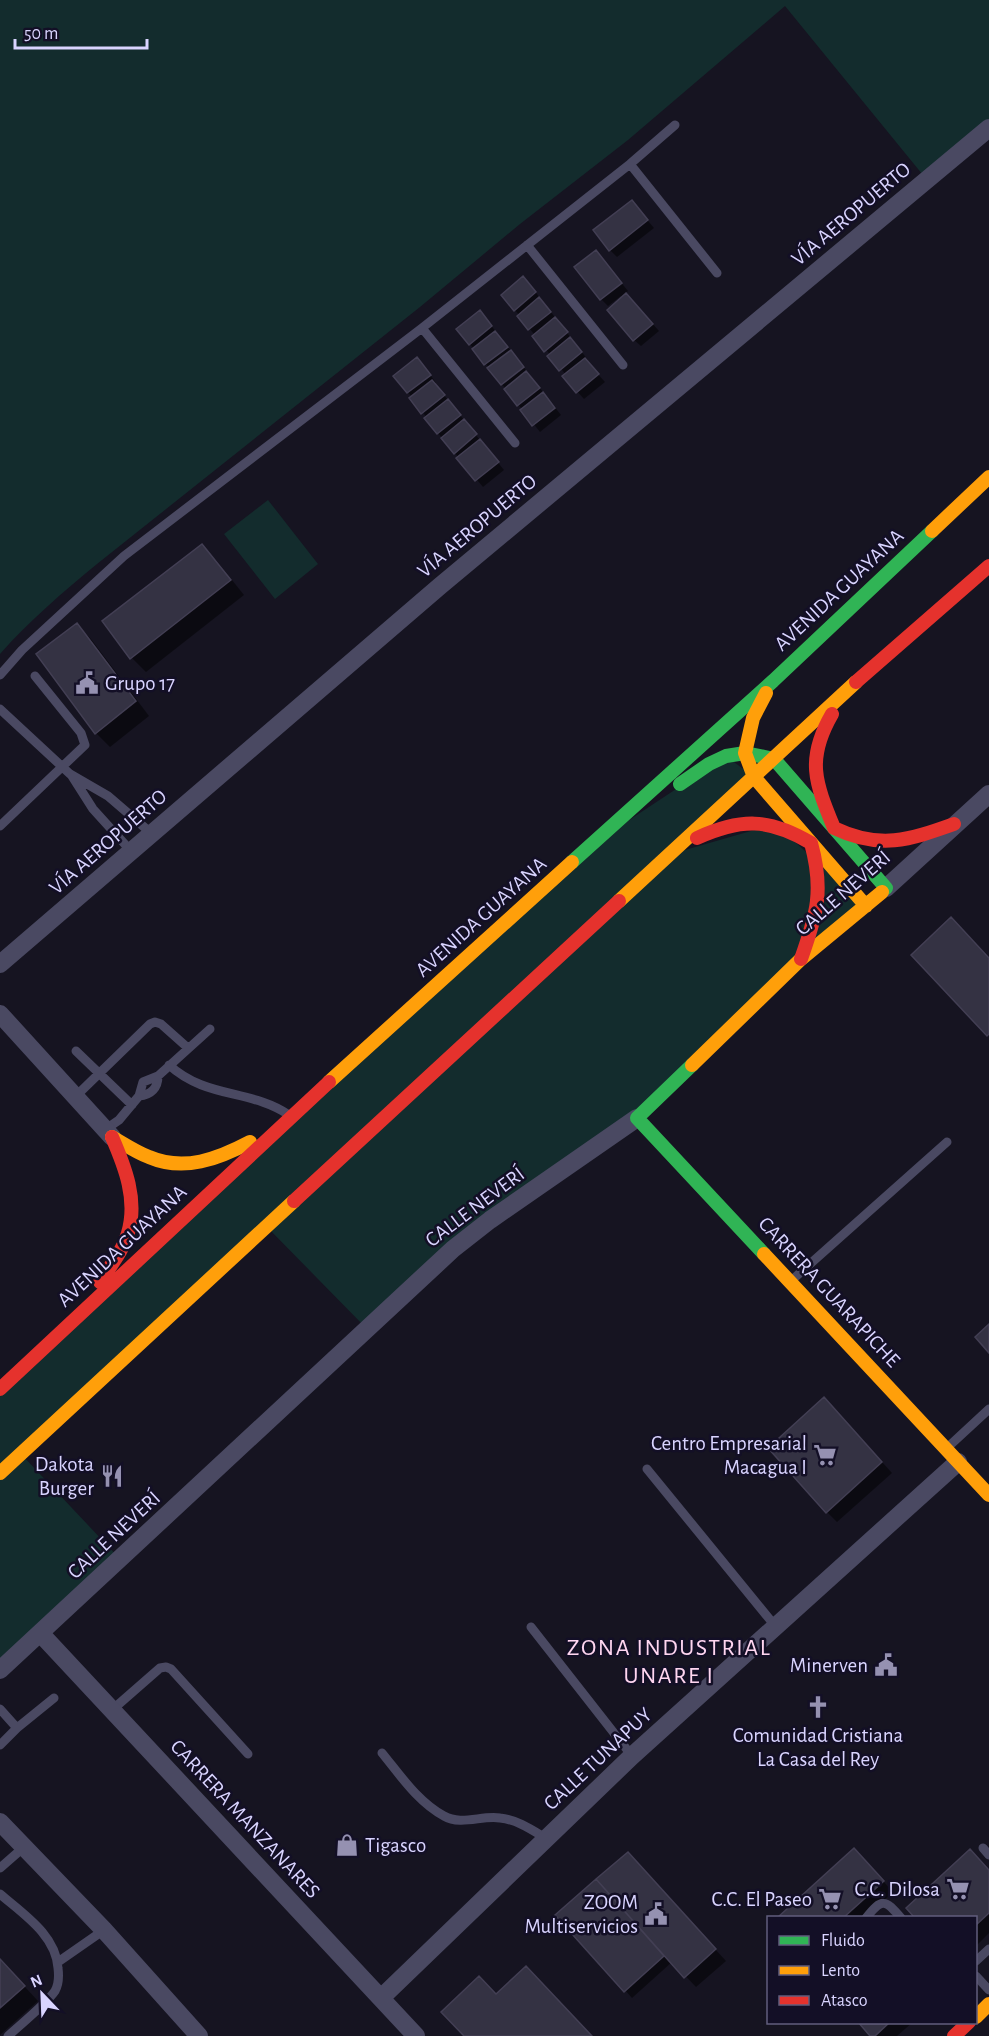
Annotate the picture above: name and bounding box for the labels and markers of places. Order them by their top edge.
public building icon: Grupo 17 [74,670,100,696]
place label: Grupo 17 [105,673,175,694]
place label: Centro Empresarial Macagua I [651,1433,807,1478]
supermarket icon: Centro Empresarial Macagua I [812,1442,838,1468]
place label: Dakota Burger [35,1454,94,1499]
restaurant icon: Dakota Burger [99,1463,125,1489]
public building icon: Minerven [873,1652,899,1678]
place label: Minerven [790,1655,868,1676]
church icon: Comunidad Cristiana La Casa del Rey [805,1694,831,1720]
place label: Comunidad Cristiana La Casa del Rey [733,1725,904,1770]
shop icon: Tigasco [334,1832,360,1858]
place label: Tigasco [365,1835,426,1856]
supermarket icon: C.C. Dilosa [945,1876,971,1902]
place label: C.C. Dilosa [854,1879,940,1900]
supermarket icon: C.C. El Paseo [817,1886,843,1912]
place label: C.C. El Paseo [711,1889,812,1910]
place label: ZOOM Multiservicios [524,1892,638,1937]
public building icon: ZOOM Multiservicios [643,1901,669,1927]

